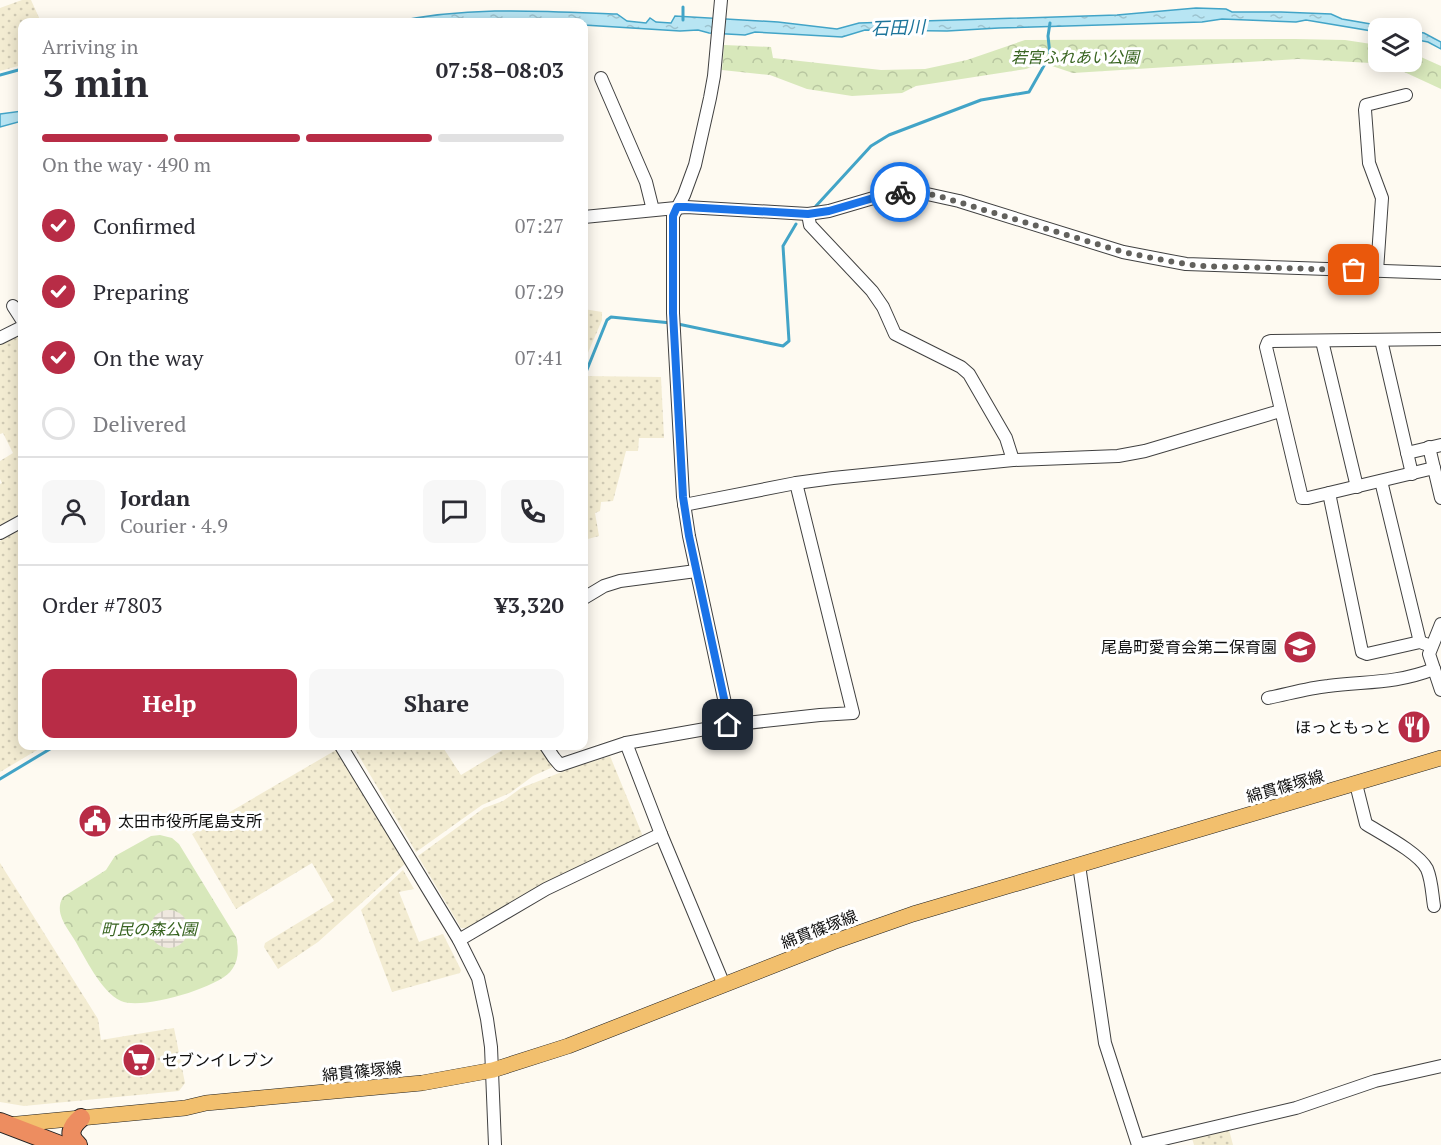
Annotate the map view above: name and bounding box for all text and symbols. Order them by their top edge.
water label: 石田川 [871,14,927,40]
map controls [1368,18,1422,72]
button: layers [1368,18,1422,72]
text: Arriving in [42,33,138,60]
park label: 若宮ふれあい公園 [1011,46,1141,68]
text: 07:58–08:03 [436,55,564,84]
text: 3 min [42,56,149,108]
text: On the way · 490 m [42,151,211,178]
courier [870,162,930,222]
icon: bike [884,176,917,209]
icon: check [42,209,75,242]
text: Confirmed [93,211,196,240]
text: 07:27 [515,212,564,239]
pin [1328,244,1379,295]
icon: bag [1337,253,1370,286]
icon: check [42,275,75,308]
text: Preparing [93,277,189,306]
text: 07:29 [515,278,564,305]
icon: check [42,341,75,374]
text: On the way [93,343,203,372]
text: 07:41 [515,344,564,371]
text: Delivered [93,409,186,438]
button: person [42,480,105,543]
button: chat [423,480,486,543]
button: phone [501,480,564,543]
text: Jordan [120,483,190,512]
text: Courier · 4.9 [120,512,228,539]
text: Order #7803 [42,590,162,619]
text: ¥3,320 [495,590,564,619]
school or university icon: 尾島町愛育会第二保育園 [1282,629,1318,665]
place label: 尾島町愛育会第二保育園 [1101,636,1277,658]
button: Help [42,669,297,738]
button: Share [309,669,564,738]
pin [702,699,753,750]
icon: home [711,708,744,741]
restaurant icon: ほっともっと [1396,709,1432,745]
place label: ほっともっと [1295,716,1391,738]
street label: 綿貫篠塚線 [1244,764,1326,808]
public building icon: 太田市役所尾島支所 [77,803,113,839]
place label: 太田市役所尾島支所 [118,810,262,832]
street label: 綿貫篠塚線 [778,904,860,954]
park label: 町民の森公園 [101,918,199,940]
supermarket icon: セブンイレブン [121,1042,157,1078]
place label: セブンイレブン [162,1049,274,1071]
street label: 綿貫篠塚線 [321,1056,403,1086]

